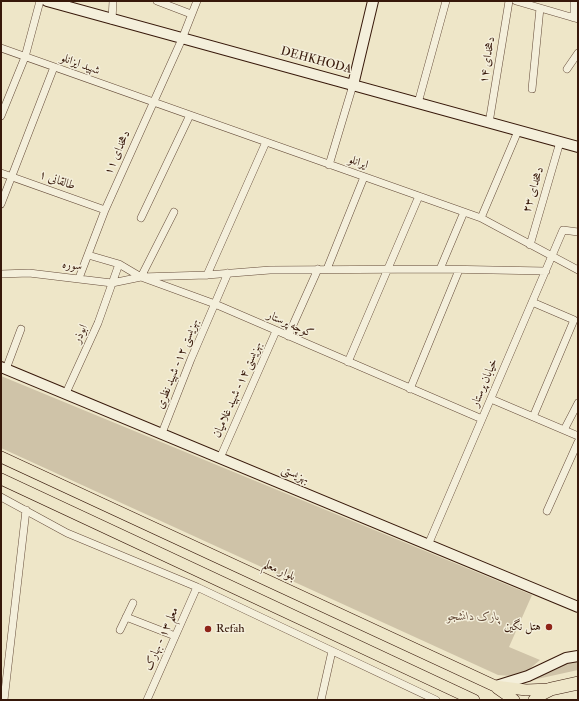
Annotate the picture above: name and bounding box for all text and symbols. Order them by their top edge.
street label: دهخدای ۱۴ [477,36,499,84]
street label: DEHKHODA [279,45,353,77]
street label: شهید ایزانلو [58,51,102,79]
street label: دهخدای ۱۱ [102,129,134,177]
street label: ایرانلو [346,153,370,173]
street label: دهخدای ۲۳ [520,165,548,215]
street label: طالقانی ۱ [37,168,77,194]
street label: سوره [61,258,83,274]
street label: کوچه پرستار [265,308,315,342]
street label: بهزیستی ۱۲- شهید نظری [153,317,203,411]
street label: ابوذر [71,322,91,346]
street label: بهزیستی ۱۴- شهید غلامیان [210,340,266,440]
street label: خیابان پرستار [468,357,502,409]
street label: بهزیستی [279,463,311,487]
street label: بلوار معلم [261,557,297,585]
street label: معلم ۱۳ - بهارک [142,605,182,673]
park label: پارک دانشجو [446,610,500,624]
place label: هتل نگین [504,620,541,634]
place label: Refah [216,622,245,636]
marker: هتل نگین [544,622,554,632]
marker: Refah [203,624,213,634]

